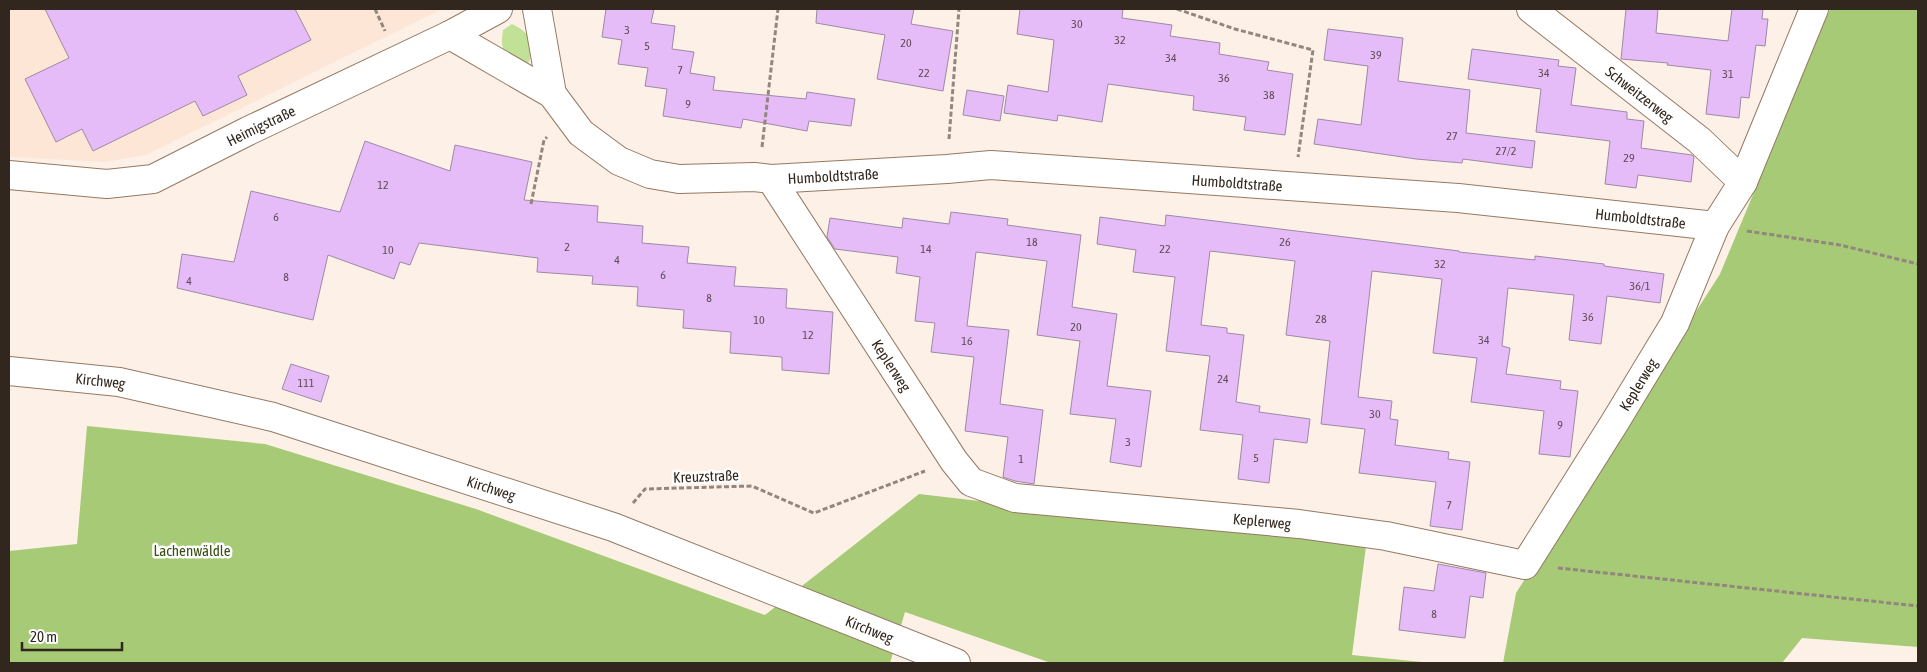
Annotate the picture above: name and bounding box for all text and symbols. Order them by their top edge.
house number: 30 [1071,17,1083,31]
house number: 3 [624,23,630,37]
house number: 32 [1114,33,1126,47]
house number: 20 [900,36,912,50]
house number: 5 [644,39,650,53]
house number: 39 [1370,48,1382,62]
house number: 34 [1165,51,1177,65]
street label: Schweitzerweg [1603,62,1677,126]
house number: 7 [677,63,683,77]
house number: 22 [918,66,930,80]
house number: 34 [1538,66,1550,80]
house number: 31 [1722,67,1734,81]
house number: 36 [1218,71,1230,85]
house number: 38 [1263,88,1275,102]
house number: 9 [685,97,691,111]
street label: Heimigstraße [223,101,298,149]
house number: 27 [1446,129,1458,143]
house number: 27/2 [1496,144,1516,158]
house number: 29 [1623,151,1635,165]
street label: Humboldtstraße [787,164,879,187]
street label: Humboldtstraße [1191,171,1283,194]
house number: 12 [377,178,389,192]
street label: Humboldtstraße [1594,205,1687,231]
house number: 6 [273,210,279,224]
house number: 18 [1026,235,1038,249]
house number: 26 [1279,235,1291,249]
house number: 2 [564,240,570,254]
house number: 14 [920,242,932,256]
house number: 22 [1159,242,1171,256]
house number: 10 [382,243,394,257]
house number: 4 [614,253,620,267]
house number: 32 [1434,257,1446,271]
house number: 6 [660,268,666,282]
house number: 8 [283,270,289,284]
house number: 4 [186,274,192,288]
house number: 36/1 [1630,279,1651,293]
house number: 8 [706,291,712,305]
house number: 36 [1582,310,1594,324]
house number: 28 [1315,312,1327,326]
house number: 10 [753,313,765,327]
house number: 20 [1070,320,1082,334]
house number: 12 [802,328,814,342]
house number: 34 [1478,333,1490,347]
house number: 16 [961,334,973,348]
street label: Keplerweg [869,336,915,395]
street label: Keplerweg [1615,355,1660,414]
street label: Kirchweg [75,369,128,392]
house number: 24 [1217,372,1229,386]
house number: 111 [298,376,315,390]
house number: 30 [1369,407,1381,421]
house number: 9 [1557,418,1563,432]
house number: 3 [1125,435,1131,449]
house number: 5 [1253,451,1259,465]
house number: 1 [1018,452,1024,466]
street label: Kreuzstraße [673,466,739,486]
street label: Kirchweg [465,472,518,504]
house number: 7 [1446,498,1452,512]
street label: Keplerweg [1232,509,1292,532]
park label: Lachenwäldle [153,542,231,559]
house number: 8 [1431,607,1437,621]
street label: Kirchweg [843,612,897,646]
scale bar [22,620,122,652]
text: 20 m [30,628,57,645]

